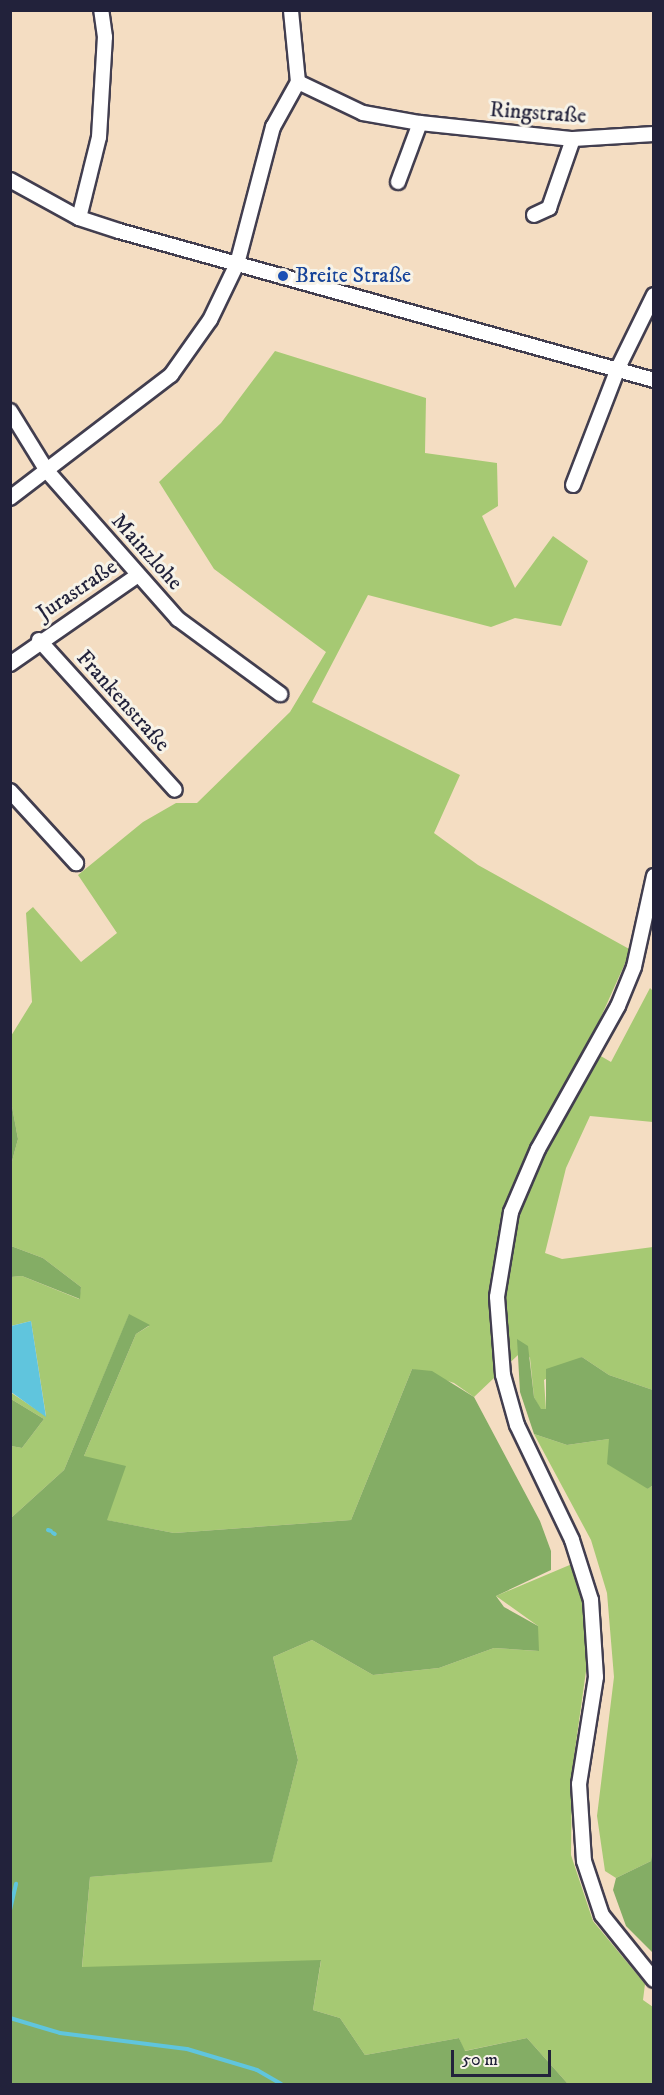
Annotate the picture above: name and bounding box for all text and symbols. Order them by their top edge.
street label: Ringstraße [489,96,587,130]
place label: Breite Straße [295,263,411,289]
marker: Breite Straße [276,269,290,283]
street label: Mainzlohe [106,508,188,596]
street label: Jurastraße [32,554,122,626]
street label: Frankenstraße [71,645,175,757]
scale bar [454,2038,554,2076]
text: 50 m [462,2049,498,2071]

